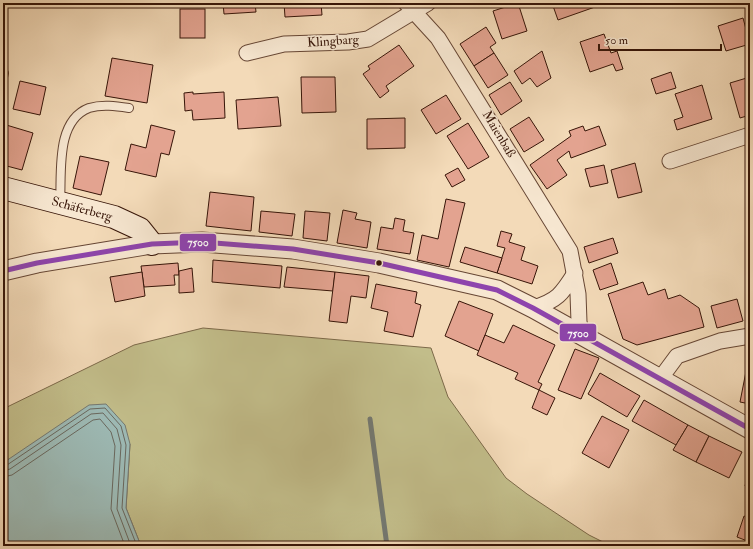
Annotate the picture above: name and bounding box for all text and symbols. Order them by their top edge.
scale bar [599,26,721,52]
street label: Klingbarg [307,31,360,51]
text: 50 m [605,33,629,48]
street label: Maienbaß [479,108,519,160]
street label: Schäferberg [50,193,115,225]
line badge: 7500 [179,233,217,252]
text: 7500 [187,236,209,249]
unlabelled marker [374,258,384,268]
line badge: 7500 [559,323,597,342]
text: 7500 [567,327,589,340]

